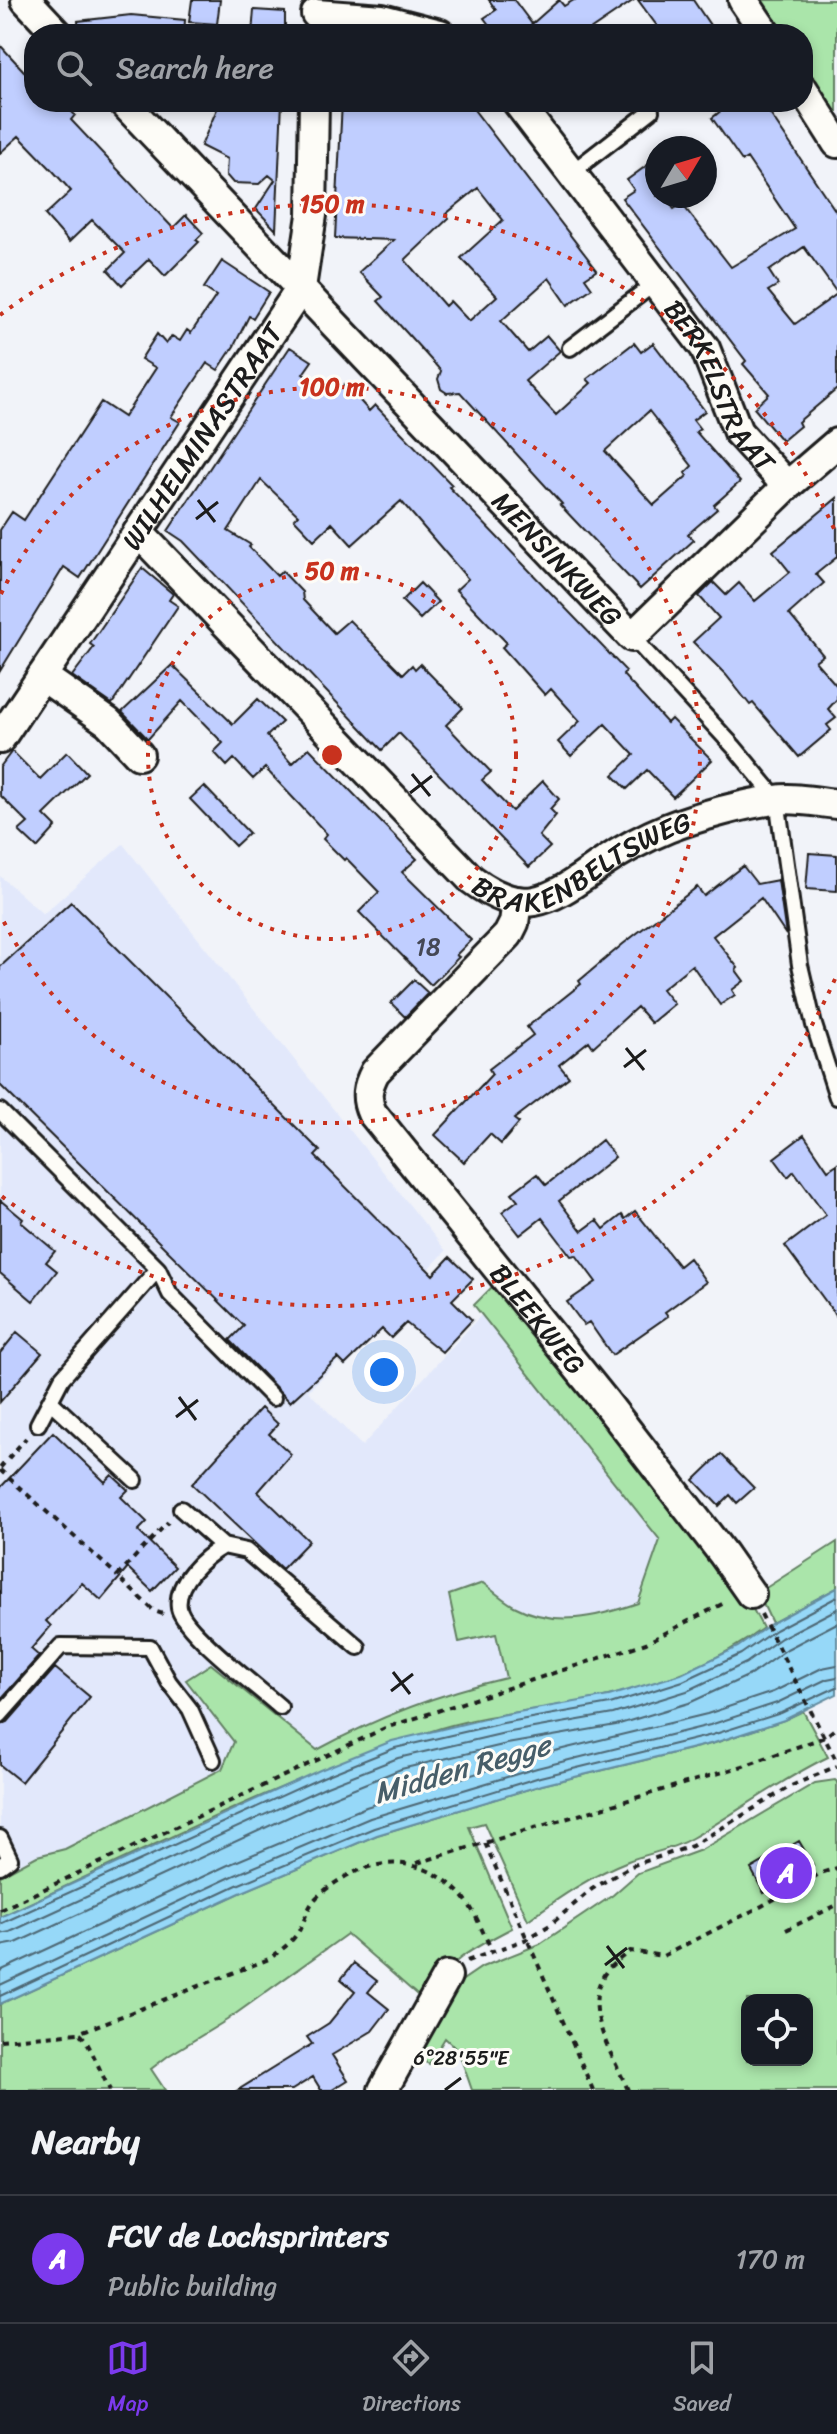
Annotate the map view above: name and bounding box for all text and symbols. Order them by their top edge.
search box [24,24,813,112]
text: Search here [116,41,274,95]
icon: search [52,46,96,90]
north arrow [645,136,717,208]
text: 150 m [300,183,365,225]
street label: BERKELSTRAAT [651,288,789,485]
street label: WILHELMINASTRAAT [108,311,297,560]
text: 100 m [299,366,365,408]
street label: MENSINKWEG [480,479,635,639]
text: 50 m [305,550,360,592]
centre of rings [318,741,346,769]
street label: BRAKENBELTSWEG [462,797,698,927]
house number: 18 [416,926,440,968]
street label: BLEEKWEG [477,1252,599,1386]
your location [364,1352,404,1392]
water label: Midden Regge [367,1717,560,1820]
pin: A [760,1843,812,1903]
map controls [741,1994,813,2066]
button: locate [741,1994,813,2066]
text: 6°28'55"E [414,2041,510,2076]
text: Nearby [32,2112,140,2172]
text: FCV de Lochsprinters [108,2209,389,2263]
text: A [49,2236,67,2282]
text: 170 m [736,2236,805,2282]
text: Public building [108,2263,277,2309]
tab: Map [106,2336,150,2423]
tab: Directions [362,2336,461,2423]
tab: Saved [673,2336,731,2423]

